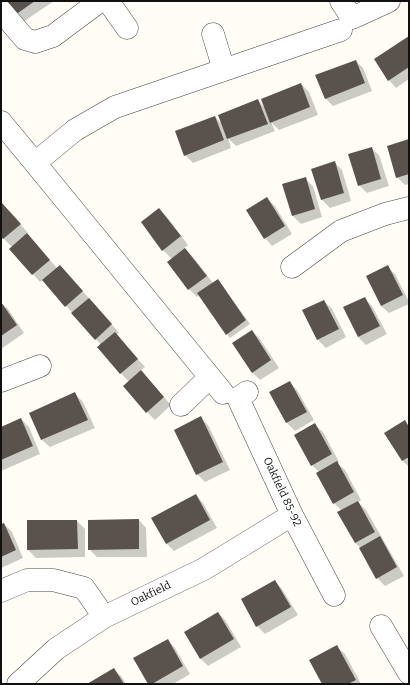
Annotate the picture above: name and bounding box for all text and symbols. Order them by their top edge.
street label: Oakfield 85-92 [260,455,304,529]
street label: Oakfield [129,579,173,609]

